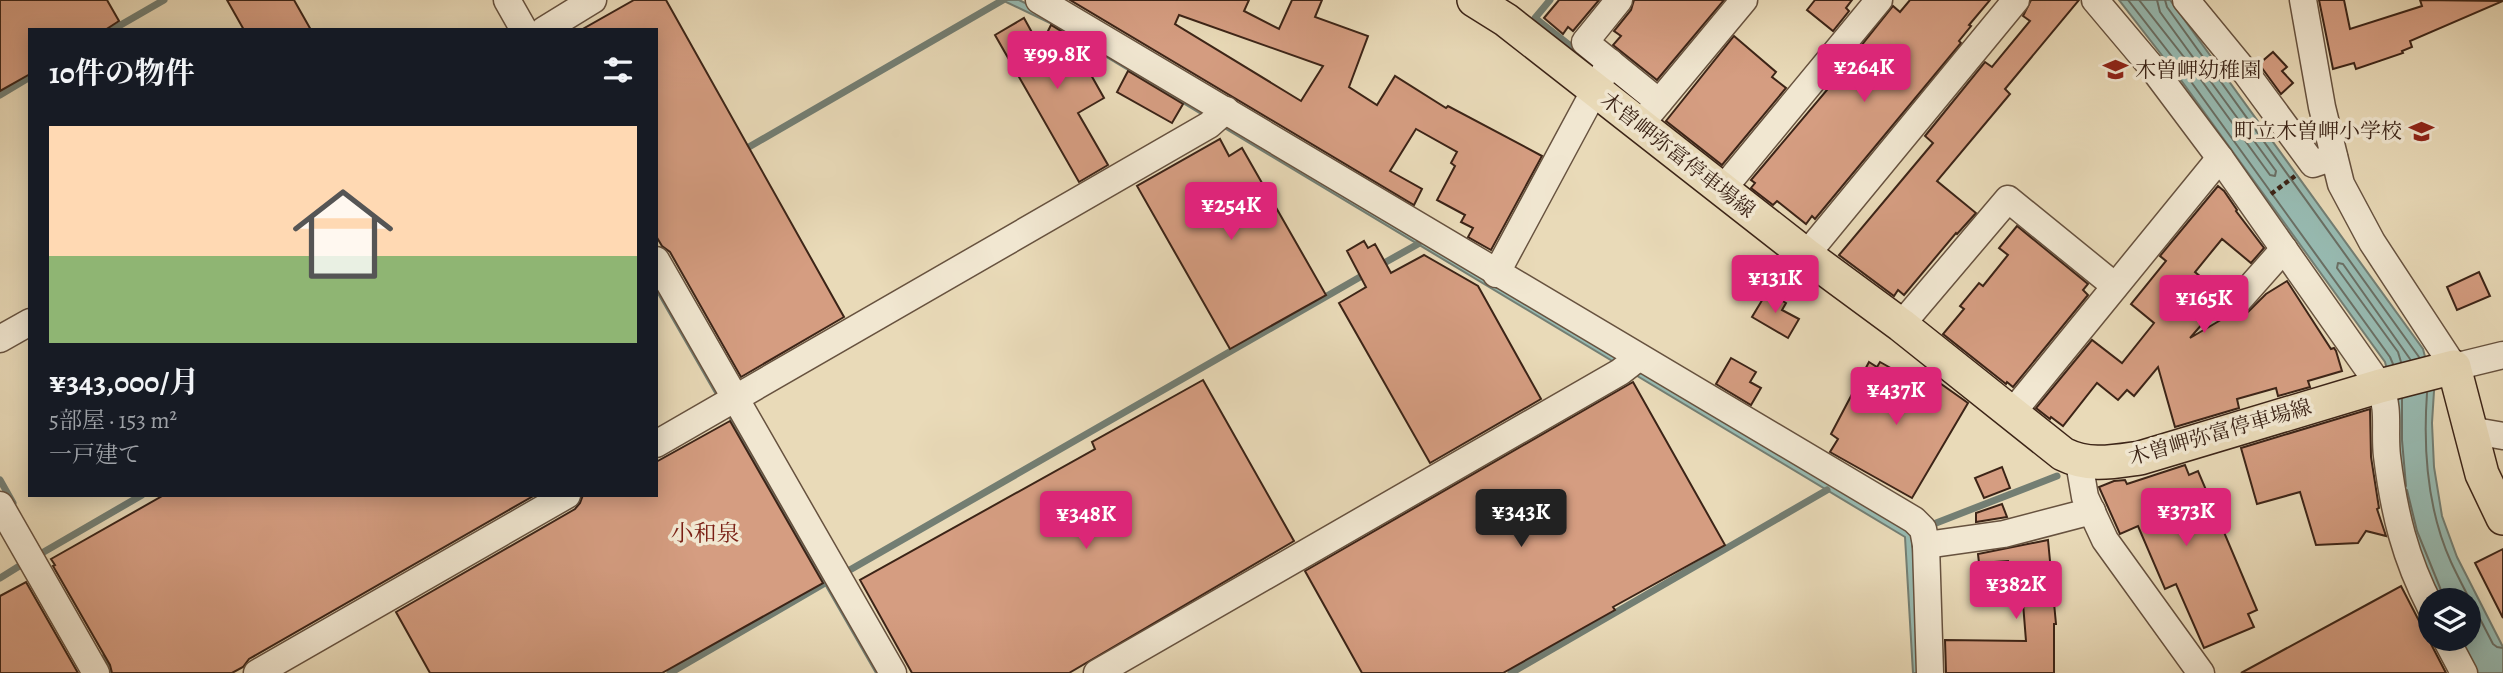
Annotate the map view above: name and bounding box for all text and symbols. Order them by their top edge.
pin: ¥99.8K [1000,32,1114,91]
text: ¥99.8K [1024,38,1090,69]
pin: ¥264K [1815,44,1913,104]
icon: filters [599,51,637,89]
text: ¥264K [1834,51,1894,82]
text: 10件の物件 [49,53,195,93]
school or university icon: 木曽岬幼稚園 [2101,56,2129,84]
place label: 木曽岬幼稚園 [2135,56,2261,84]
street label: 木曽岬弥富停車場線 [1595,86,1761,224]
place label: 町立木曽岬小学校 [2234,117,2402,145]
school or university icon: 町立木曽岬小学校 [2408,117,2436,145]
icon: home [280,171,406,297]
pin: ¥254K [1182,182,1280,242]
text: ¥254K [1201,189,1261,220]
pin: ¥131K [1726,256,1824,315]
text: ¥131K [1748,262,1802,293]
pin: ¥165K [2155,276,2253,335]
text: ¥165K [2175,282,2233,313]
text: ¥343,000/月 [49,362,199,402]
pin: ¥437K [1847,368,1945,427]
text: ¥437K [1867,374,1925,405]
street label: 木曽岬弥富停車場線 [2125,392,2315,472]
text: 5部屋 · 153 m² [49,405,177,436]
text: 一戸建て [49,439,141,470]
pin: ¥373K [2137,489,2235,548]
pin: ¥343K [1472,490,1570,549]
pin: ¥348K [1037,491,1135,551]
text: ¥373K [2157,495,2215,526]
text: ¥343K [1492,496,1550,527]
text: ¥348K [1056,498,1116,529]
district label: 小和泉 [671,518,740,549]
pin: ¥382K [1967,562,2065,621]
text: ¥382K [1986,568,2046,599]
map controls [2418,588,2481,651]
button: layers [2418,588,2481,651]

